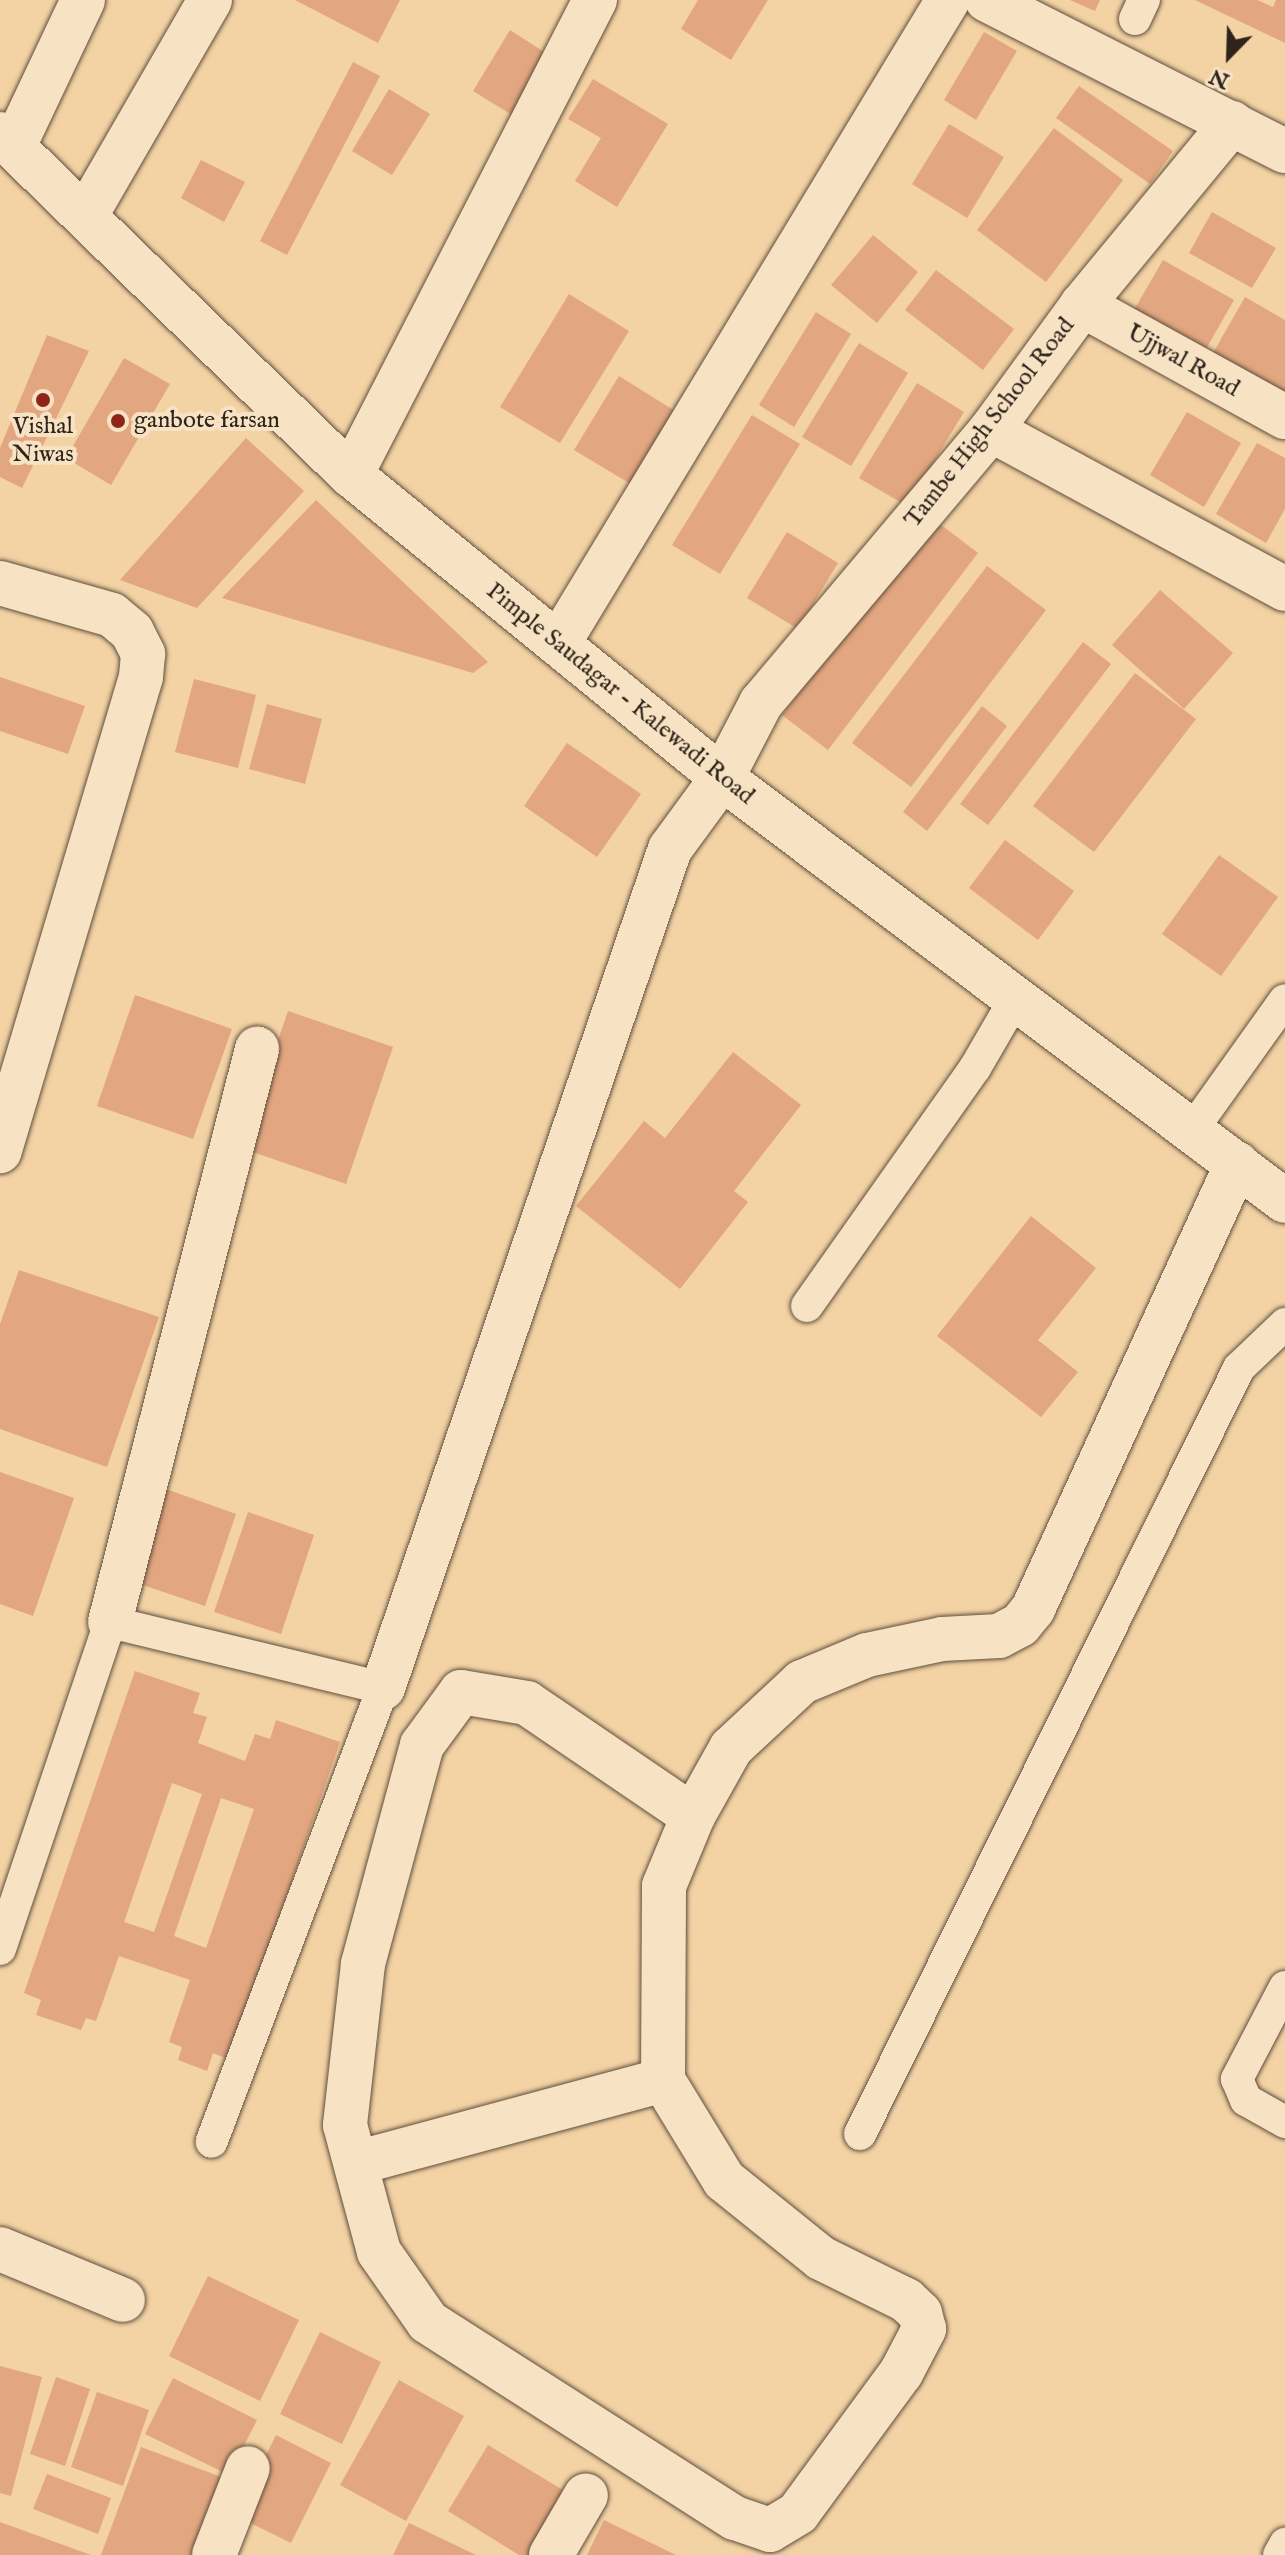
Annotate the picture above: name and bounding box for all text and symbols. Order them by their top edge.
north arrow [1189,16,1269,96]
text: N [1205,61,1234,95]
street label: Tambe High School Road [899,312,1081,534]
street label: Ujjwal Road [1122,318,1244,404]
marker: Vishal Niwas [34,391,52,409]
place label: ganbote farsan [134,407,280,435]
marker: ganbote farsan [109,412,127,430]
place label: Vishal Niwas [12,413,74,469]
street label: Pimple Saudagar - Kalewadi Road [480,577,760,811]

